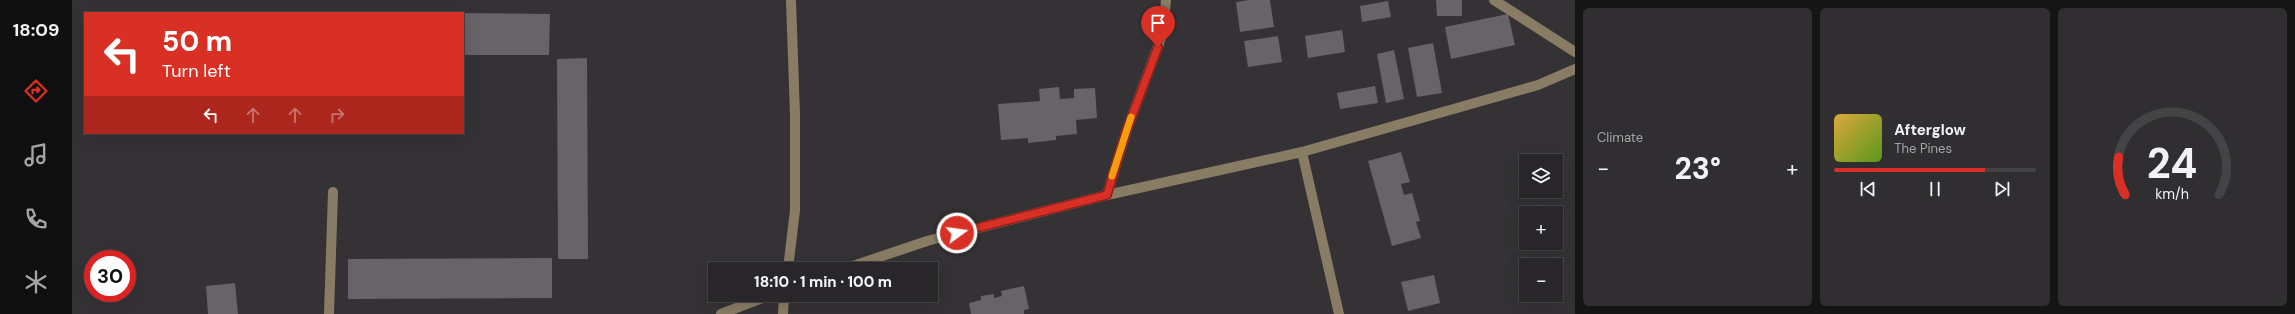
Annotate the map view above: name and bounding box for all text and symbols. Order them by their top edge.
pin [1141,6,1175,47]
icon: arrive [1147,12,1169,34]
text: 18:09 [13,18,59,42]
text: 50 m [162,23,232,60]
icon: left [96,28,148,80]
text: Turn left [162,59,231,83]
icon: directions [22,77,50,105]
icon: left [200,104,222,126]
icon: ahead [242,104,264,126]
icon: ahead [284,104,306,126]
icon: right [326,104,348,126]
text: Afterglow [1894,120,1966,140]
text: Climate [1597,129,1643,146]
text: 24 [2147,137,2198,191]
text: The Pines [1894,140,1952,157]
icon: music [22,141,50,169]
text: 23° [1674,149,1721,188]
map controls [1519,154,1563,302]
button: layers [1519,154,1563,198]
text: − [1597,154,1609,183]
text: + [1786,154,1798,183]
icon: previous [1857,178,1879,200]
icon: pause [1924,178,1946,200]
icon: next [1991,178,2013,200]
text: km/h [2155,185,2189,203]
icon: phone [22,205,50,233]
button: + [1519,206,1563,250]
position arrow [936,212,978,254]
speed limit sign: 30 [84,250,136,302]
button: − [1519,258,1563,302]
icon: climate [22,268,50,296]
text: 18:10 · 1 min · 100 m [754,272,892,292]

